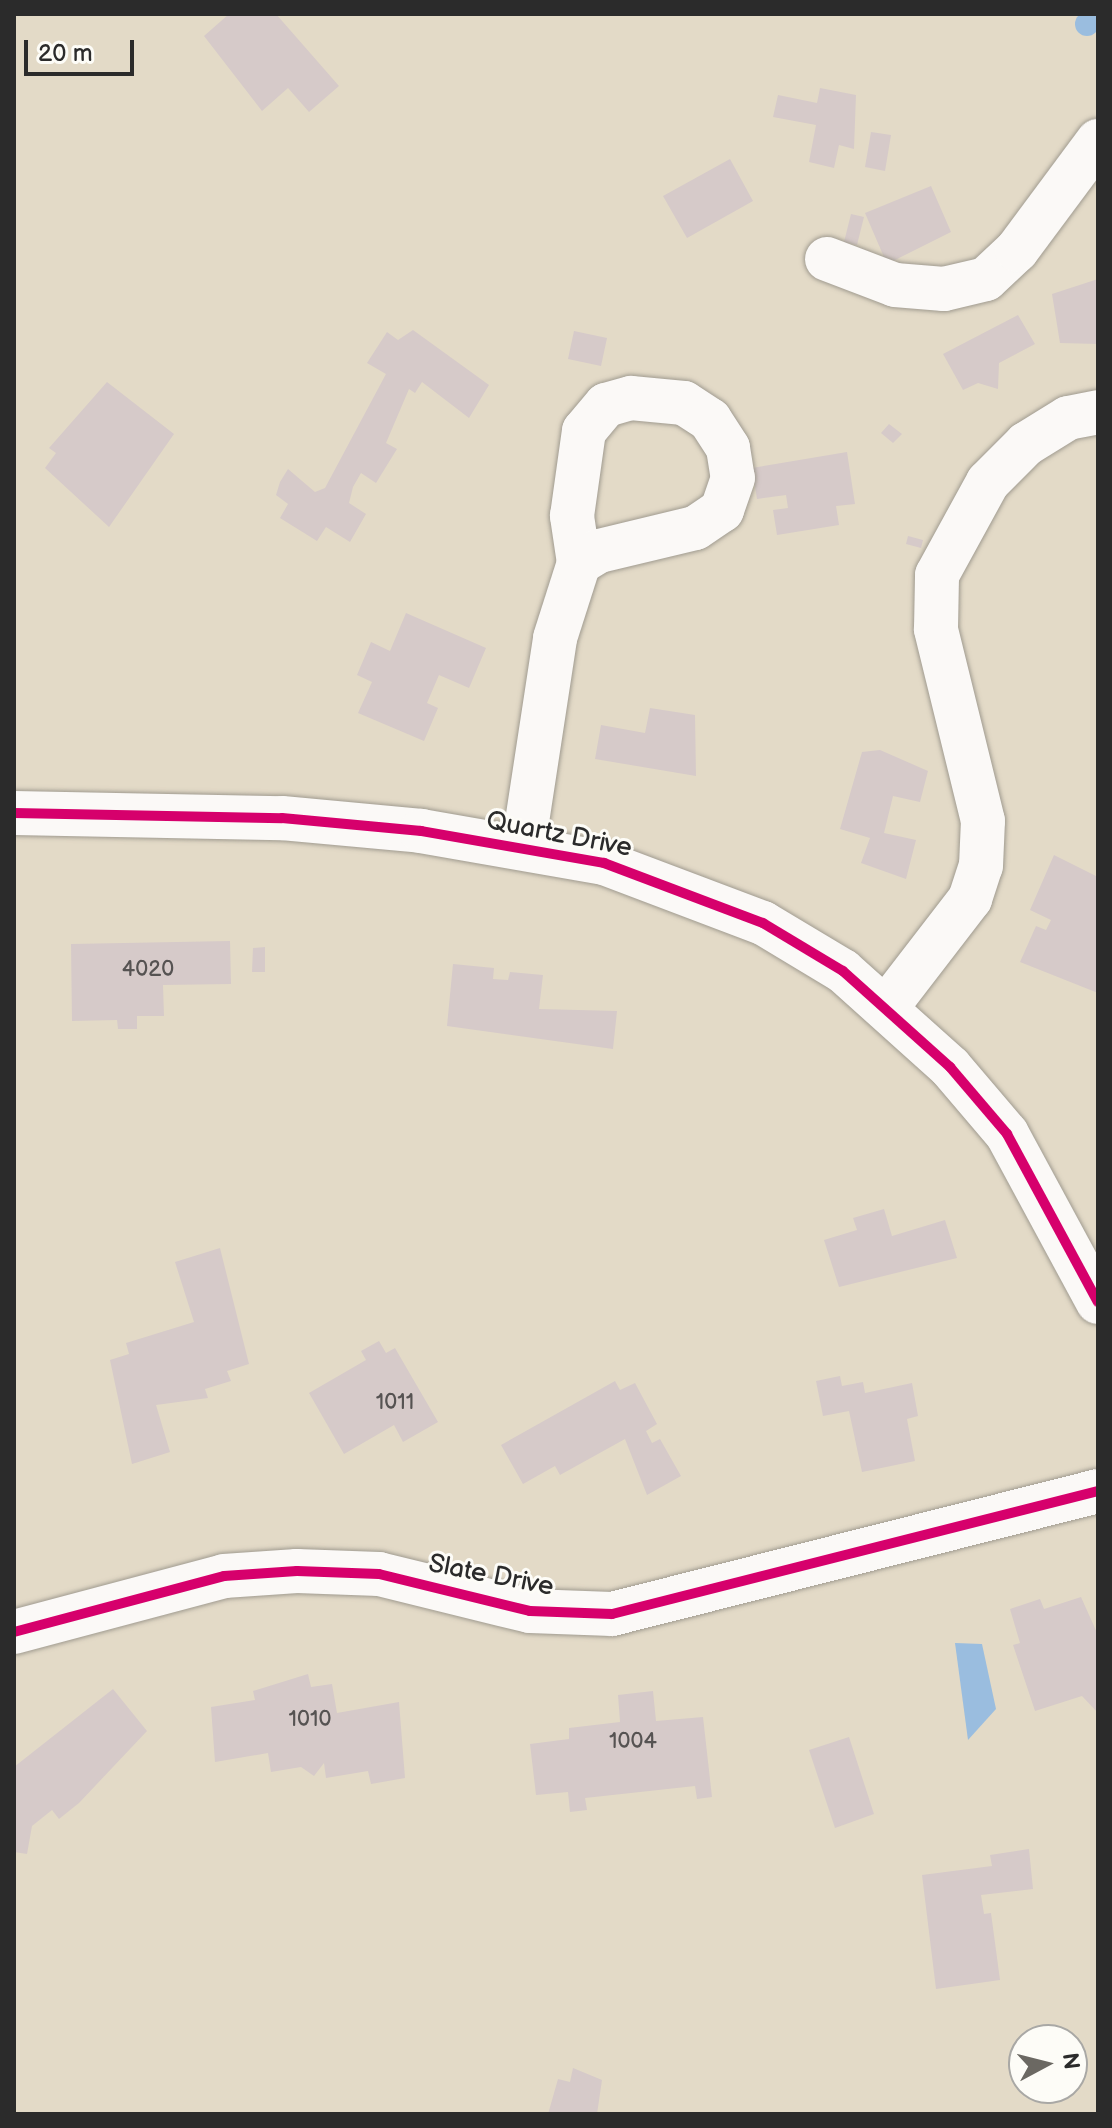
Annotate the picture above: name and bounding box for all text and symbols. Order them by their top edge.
scale bar [28,24,138,74]
text: 20 m [38,39,93,68]
street label: Quartz Drive [484,806,634,864]
house number: 4020 [122,957,174,983]
house number: 1011 [376,1390,414,1416]
street label: Slate Drive [426,1549,556,1603]
house number: 1010 [289,1707,331,1733]
house number: 1004 [609,1729,657,1755]
north arrow [1008,2024,1088,2104]
text: N [1056,2051,1085,2071]

